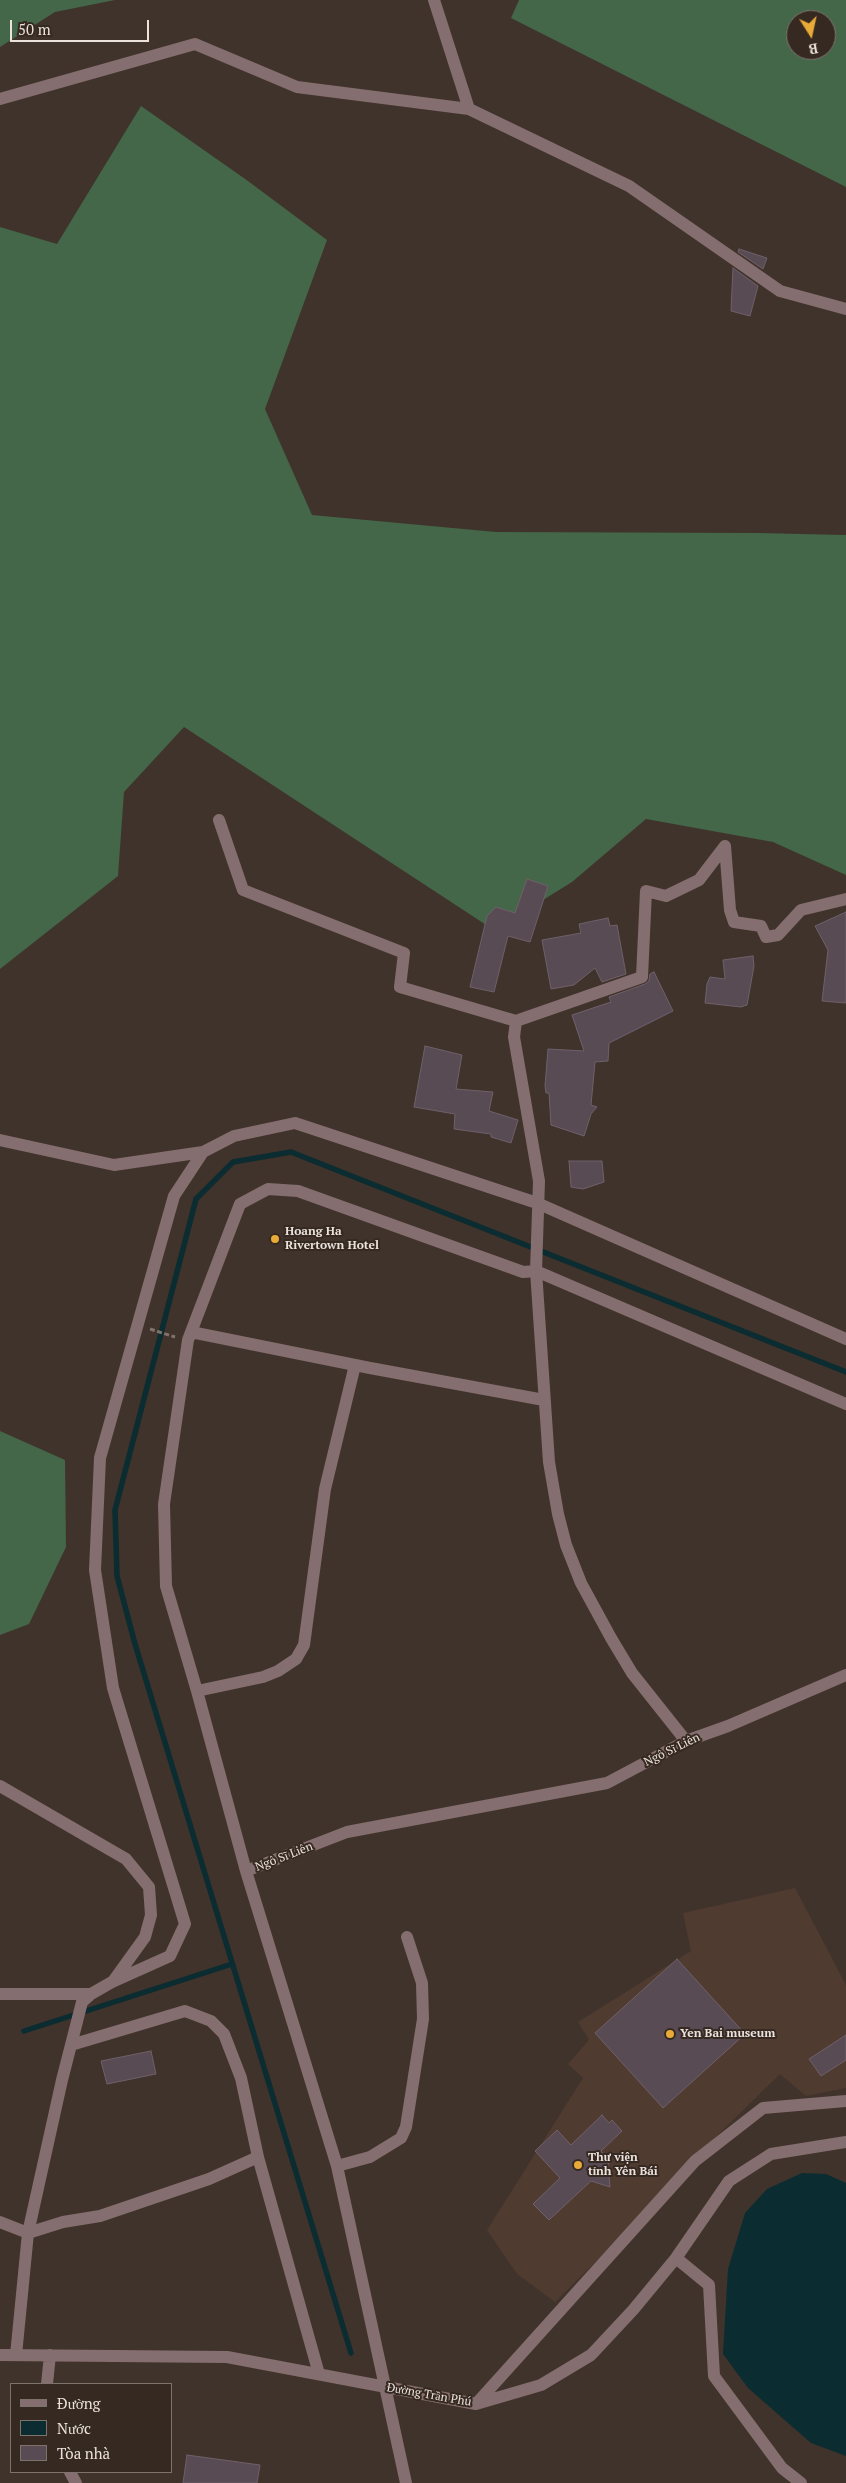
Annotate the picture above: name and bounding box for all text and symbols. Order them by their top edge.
scale bar [12,10,151,42]
north arrow [786,10,836,60]
text: 50 m [18,19,51,39]
text: B [807,39,820,59]
place label: Hoang Ha Rivertown Hotel [285,1225,379,1253]
marker: Hoang Ha Rivertown Hotel [269,1233,281,1245]
street label: Ngô Sĩ Liên [642,1730,702,1770]
street label: Ngô Sĩ Liên [253,1839,315,1875]
place label: Yen Bai museum [680,2027,775,2041]
marker: Yen Bai museum [664,2028,676,2040]
place label: Thư viện tỉnh Yên Bái [588,2151,658,2179]
marker: Thư viện tỉnh Yên Bái [572,2159,584,2171]
street label: Đường Trần Phú [385,2380,473,2410]
legend [10,2383,172,2473]
text: Đường [57,2393,101,2413]
text: Nước [57,2418,91,2438]
text: Tòa nhà [57,2443,110,2463]

